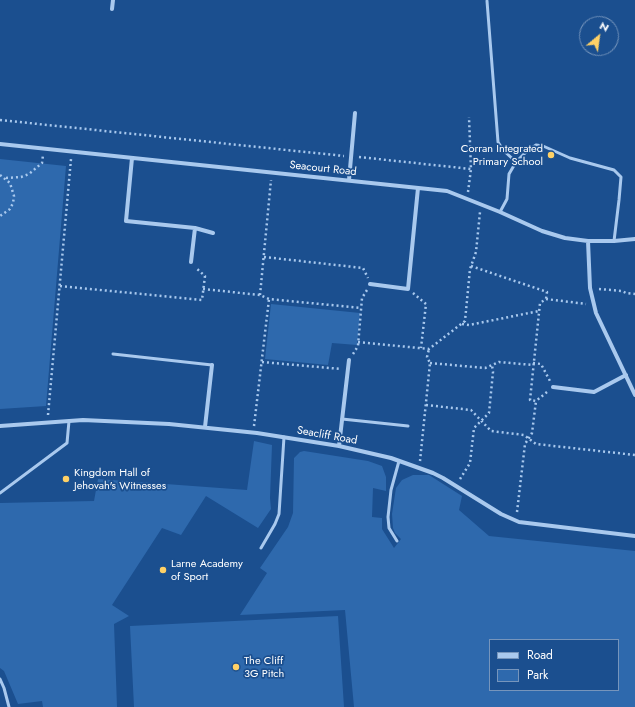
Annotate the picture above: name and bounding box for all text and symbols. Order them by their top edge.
north arrow [579,16,619,56]
text: N [597,17,612,35]
place label: Corran Integrated Primary School [461,142,543,168]
marker: Corran Integrated Primary School [546,150,556,160]
street label: Seacourt Road [289,159,357,179]
street label: Seacliff Road [296,424,358,448]
place label: Kingdom Hall of Jehovah's Witnesses [74,466,166,492]
marker: Kingdom Hall of Jehovah's Witnesses [61,474,71,484]
place label: Larne Academy of Sport [171,557,243,583]
marker: Larne Academy of Sport [158,565,168,575]
legend [489,639,619,691]
text: Road [527,646,553,664]
place label: The Cliff 3G Pitch [244,654,284,680]
marker: The Cliff 3G Pitch [231,662,241,672]
text: Park [527,666,548,684]

